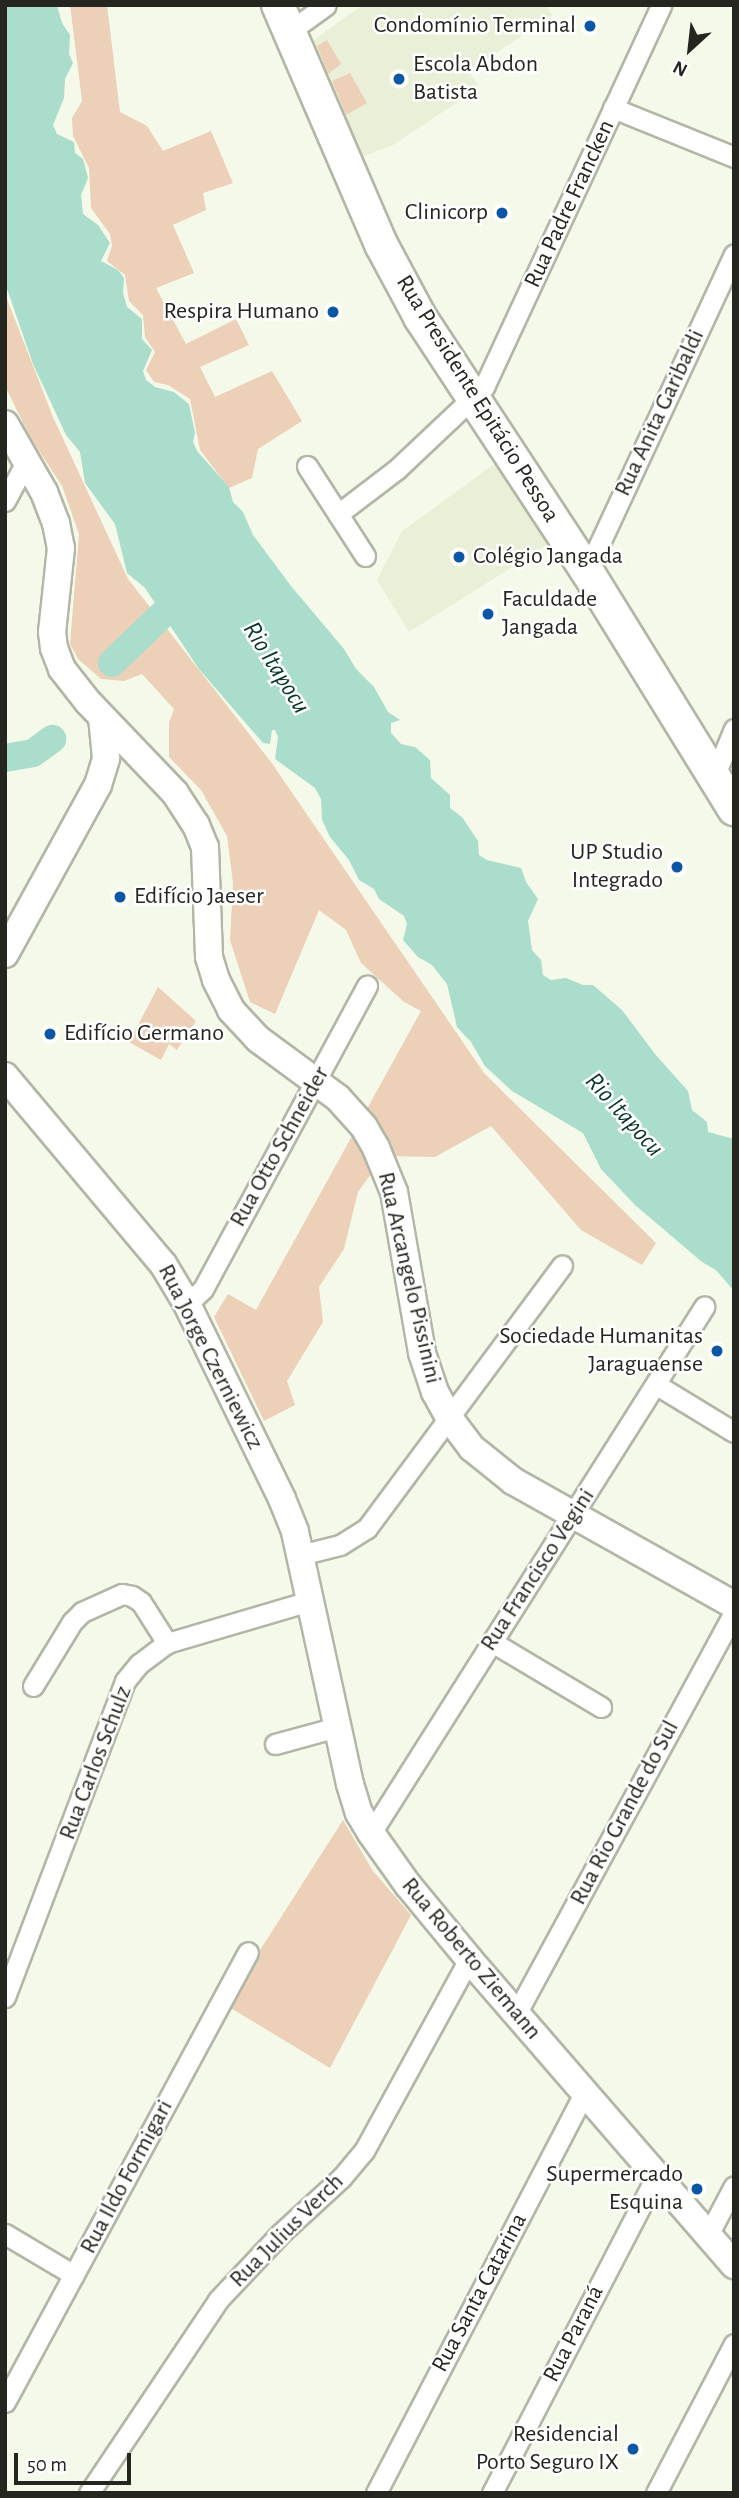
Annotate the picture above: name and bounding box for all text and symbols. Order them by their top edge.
place label: Condomínio Terminal [374,12,576,40]
north arrow [655,14,725,84]
marker: Condomínio Terminal [582,18,598,34]
place label: Escola Abdon Batista [413,51,538,107]
text: N [670,57,690,80]
marker: Escola Abdon Batista [391,71,407,87]
street label: Rua Padre Francken [519,116,621,292]
place label: Clinicorp [405,199,488,227]
marker: Clinicorp [494,205,510,221]
street label: Rua Presidente Epitácio Pessoa [389,270,565,528]
place label: Respira Humano [164,298,319,326]
marker: Respira Humano [325,304,341,320]
street label: Rua Anita Garibaldi [609,325,711,501]
place label: Colégio Jangada [473,543,623,571]
marker: Colégio Jangada [451,549,467,565]
place label: Faculdade Jangada [502,586,597,642]
marker: Faculdade Jangada [480,606,496,622]
water label: Rio Itapocu [235,616,317,720]
place label: UP Studio Integrado [570,839,663,895]
marker: UP Studio Integrado [669,859,685,875]
place label: Edifício Jaeser [134,883,264,911]
marker: Edifício Jaeser [112,889,128,905]
place label: Edifício Germano [64,1020,224,1048]
marker: Edifício Germano [42,1026,58,1042]
street label: Rua Otto Schneider [224,1062,336,1232]
water label: Rio Itapocu [578,1066,670,1164]
street label: Rua Arcangelo Pissinini [371,1169,447,1387]
street label: Rua Jorge Czerniewicz [151,1260,269,1454]
place label: Sociedade Humanitas Jaraguaense [499,1323,703,1379]
marker: Sociedade Humanitas Jaraguaense [709,1343,725,1359]
street label: Rua Francisco Vegini [475,1483,601,1657]
street label: Rua Carlos Schulz [53,1682,139,1844]
street label: Rua Rio Grande do Sul [564,1716,686,1910]
street label: Rua Roberto Ziemann [395,1872,547,2046]
street label: Rua Ildo Formigari [74,2095,180,2259]
place label: Supermercado Esquina [546,2161,683,2217]
street label: Rua Julius Verch [224,2168,350,2294]
marker: Supermercado Esquina [689,2181,705,2197]
street label: Rua Santa Catarina [426,2209,534,2377]
street label: Rua Paraná [537,2281,611,2387]
place label: Residencial Porto Seguro IX [476,2421,619,2477]
scale bar [18,2438,135,2482]
marker: Residencial Porto Seguro IX [625,2441,641,2457]
text: 50 m [27,2454,67,2475]

